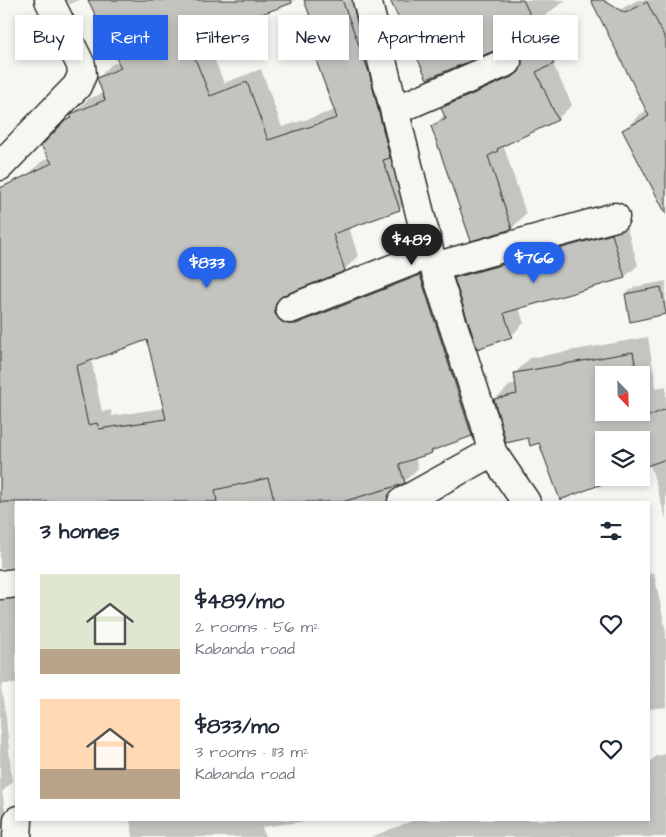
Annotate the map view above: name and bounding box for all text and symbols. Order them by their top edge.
chip: Buy [15,15,83,60]
chip: Rent [93,15,168,60]
chip: Filters [178,15,268,60]
chip: New [278,15,349,60]
chip: Apartment [359,15,483,60]
chip: House [493,15,578,60]
pin: $489 [382,224,442,266]
text: $489 [392,229,432,251]
pin: $766 [504,242,564,284]
pin: $833 [177,246,237,289]
text: $766 [515,247,553,269]
text: $833 [189,252,225,274]
north arrow [595,366,650,421]
map controls [595,366,650,486]
button: layers [595,431,650,486]
text: 3 homes [40,517,120,546]
icon: filters [597,517,625,545]
text: $489/mo [195,587,284,616]
icon: home [80,594,140,654]
icon: heart [597,610,625,638]
text: 2 rooms · 56 m² [195,616,319,638]
text: Kabanda road [195,638,295,660]
text: $833/mo [195,712,279,741]
icon: home [80,719,140,779]
icon: heart [597,735,625,763]
text: 3 rooms · 113 m² [195,741,309,763]
text: Kabanda road [195,763,295,785]

